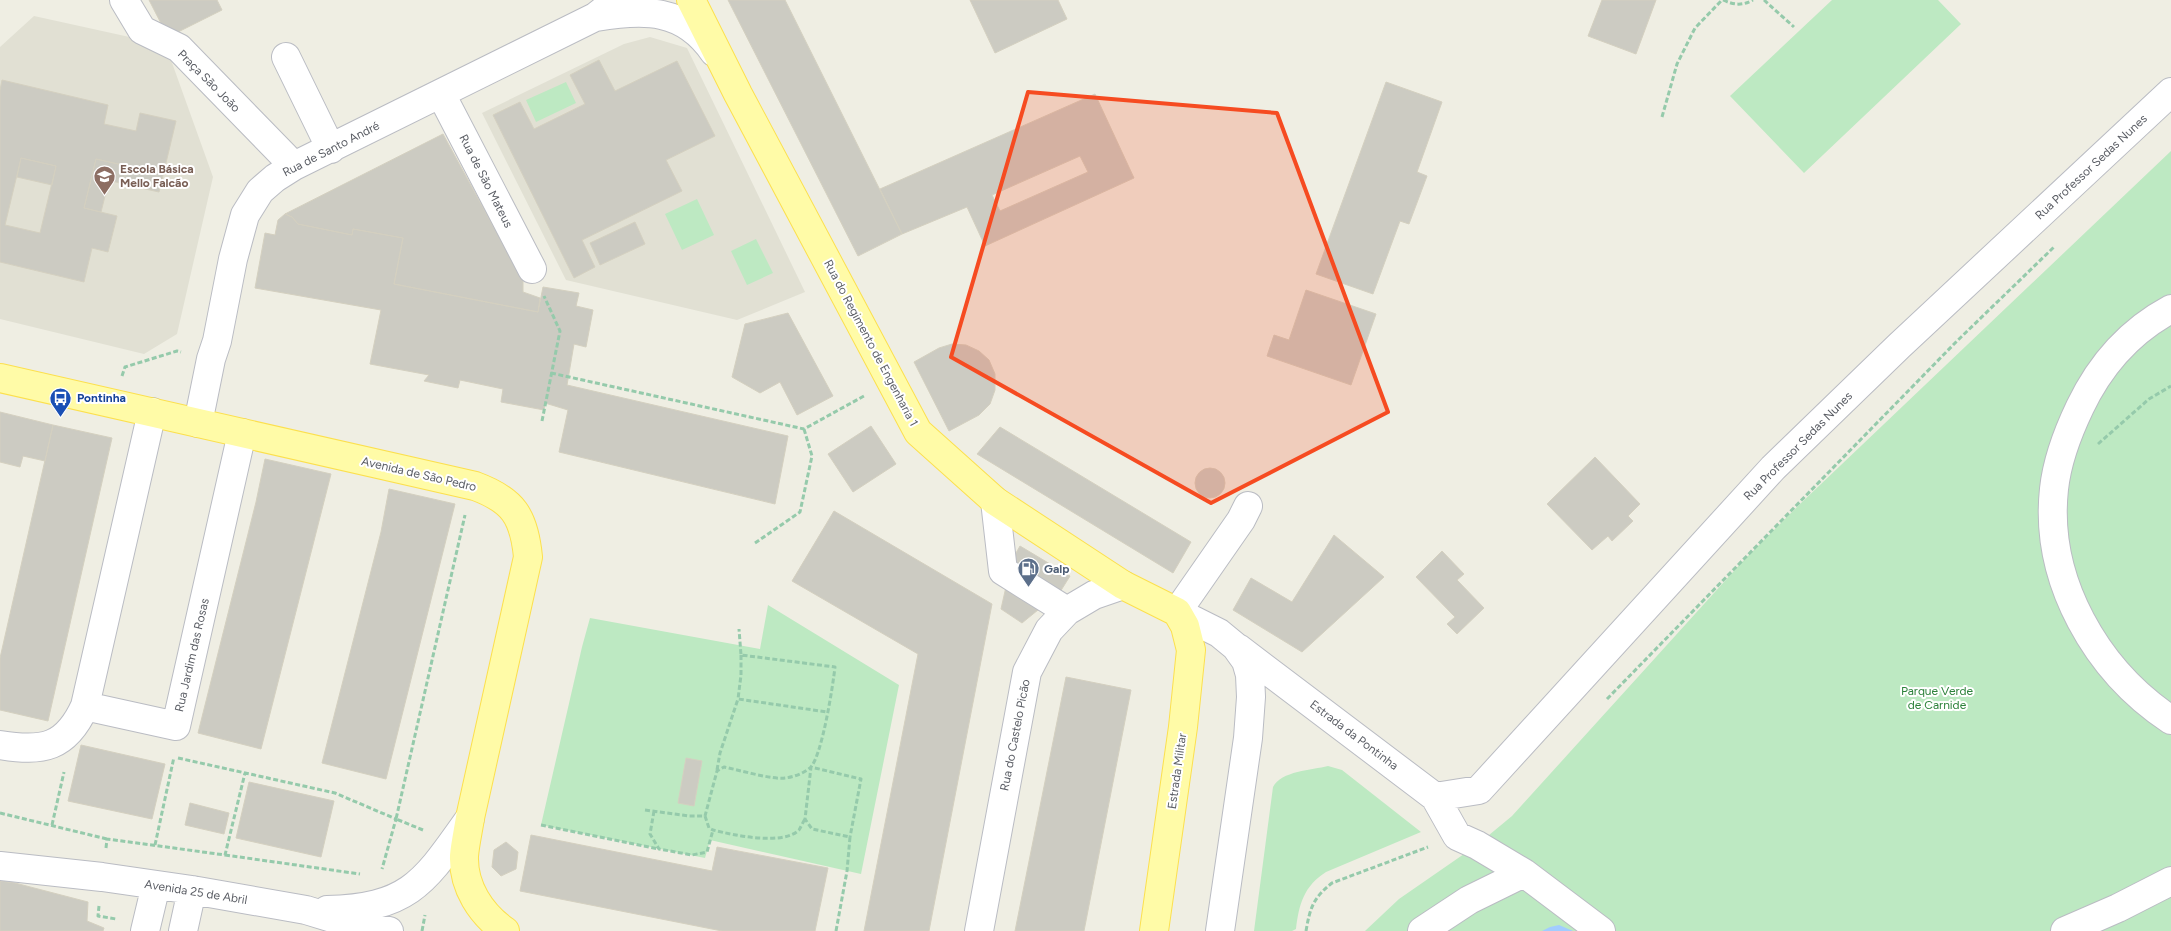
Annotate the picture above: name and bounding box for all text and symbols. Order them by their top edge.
street label: Praça São João [175,47,243,115]
street label: Rua Professor Sedas Nunes [2032,111,2150,223]
street label: Rua de Santo André [280,118,382,180]
street label: Rua de São Mateus [456,132,516,230]
place label: Escola Básica Mello Falcão [120,162,194,190]
school or university icon: Escola Básica Mello Falcão [92,164,116,195]
street label: Rua do Regimento de Engenharia 1 [821,257,921,429]
bus stop icon: Pontinha [49,386,73,417]
street label: Rua Professor Sedas Nunes [1741,389,1855,503]
place label: Pontinha [77,391,126,405]
street label: Avenida de São Pedro [360,454,478,494]
fuel station icon: Galp [1016,557,1040,588]
place label: Galp [1044,562,1069,576]
street label: Rua Jardim das Rosas [172,596,212,713]
street label: Rua do Castelo Picão [997,678,1033,792]
park label: Parque Verde de Carnide [1901,684,1974,712]
street label: Estrada da Pontinha [1307,697,1401,773]
street label: Estrada Militar [1165,732,1189,810]
street label: Avenida 25 de Abril [144,877,248,907]

